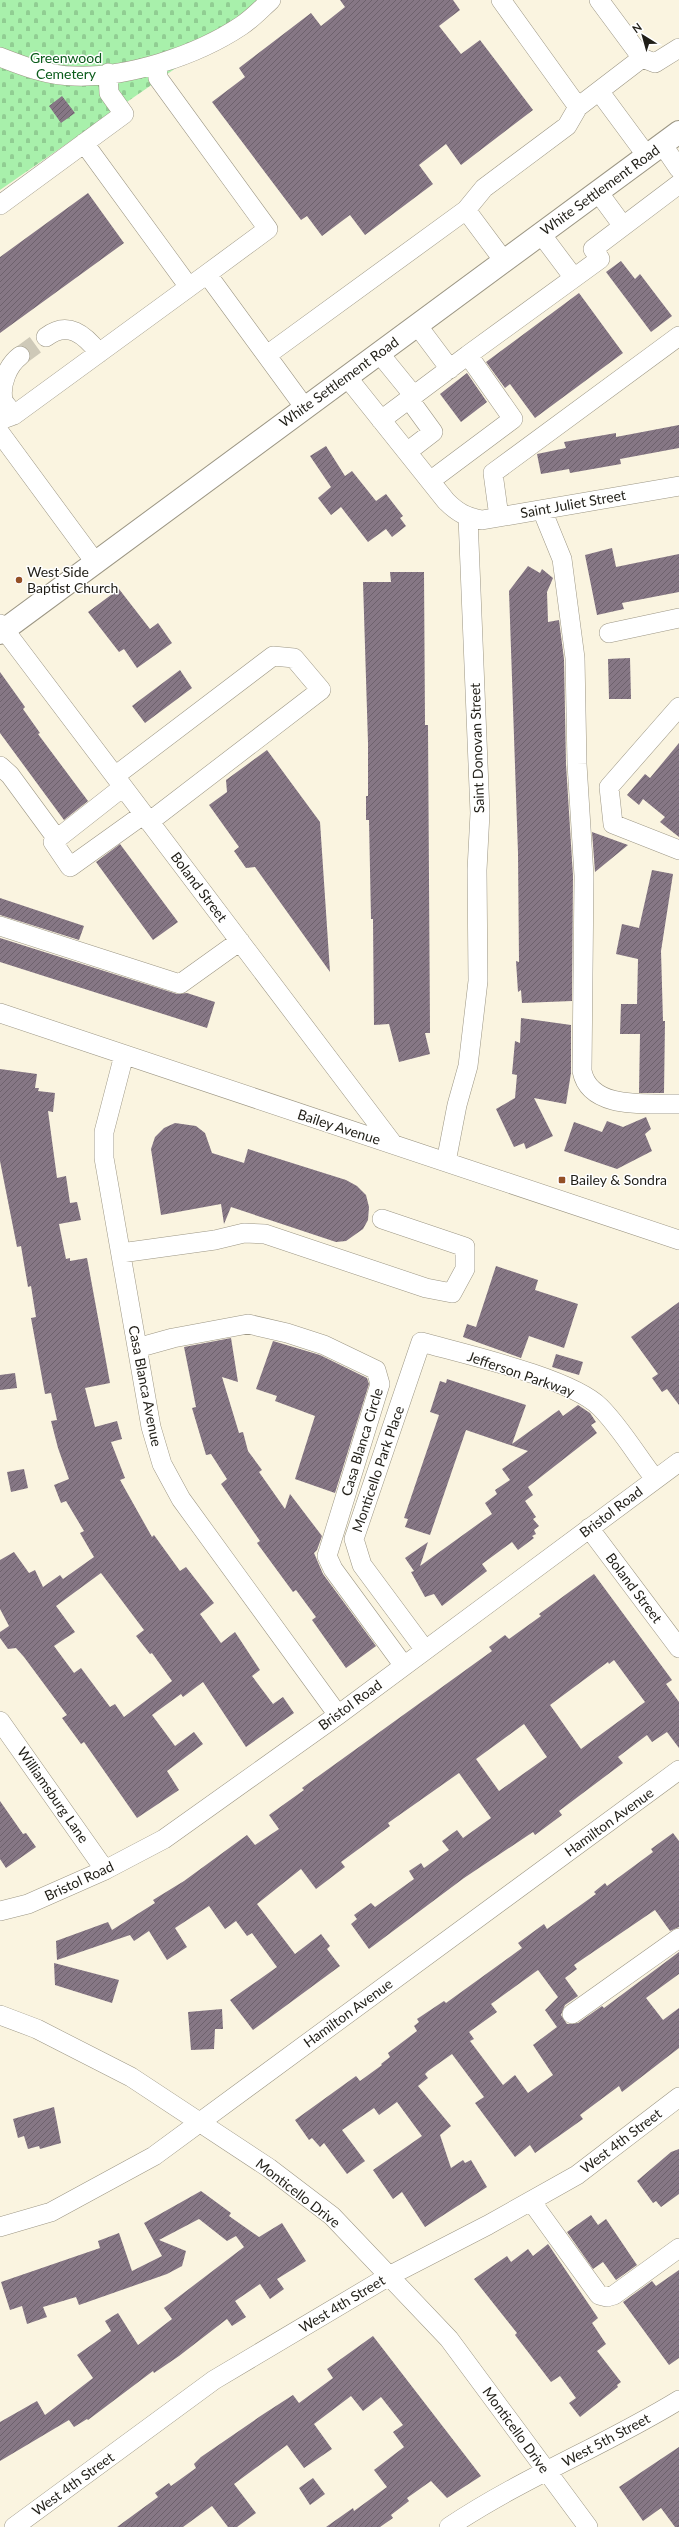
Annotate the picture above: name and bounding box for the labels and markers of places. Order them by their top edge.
place label: West Side Baptist Church [27,563,118,596]
marker: West Side Baptist Church [14,575,24,585]
place label: Bailey & Sondra [570,1171,667,1188]
marker: Bailey & Sondra [557,1175,567,1185]

